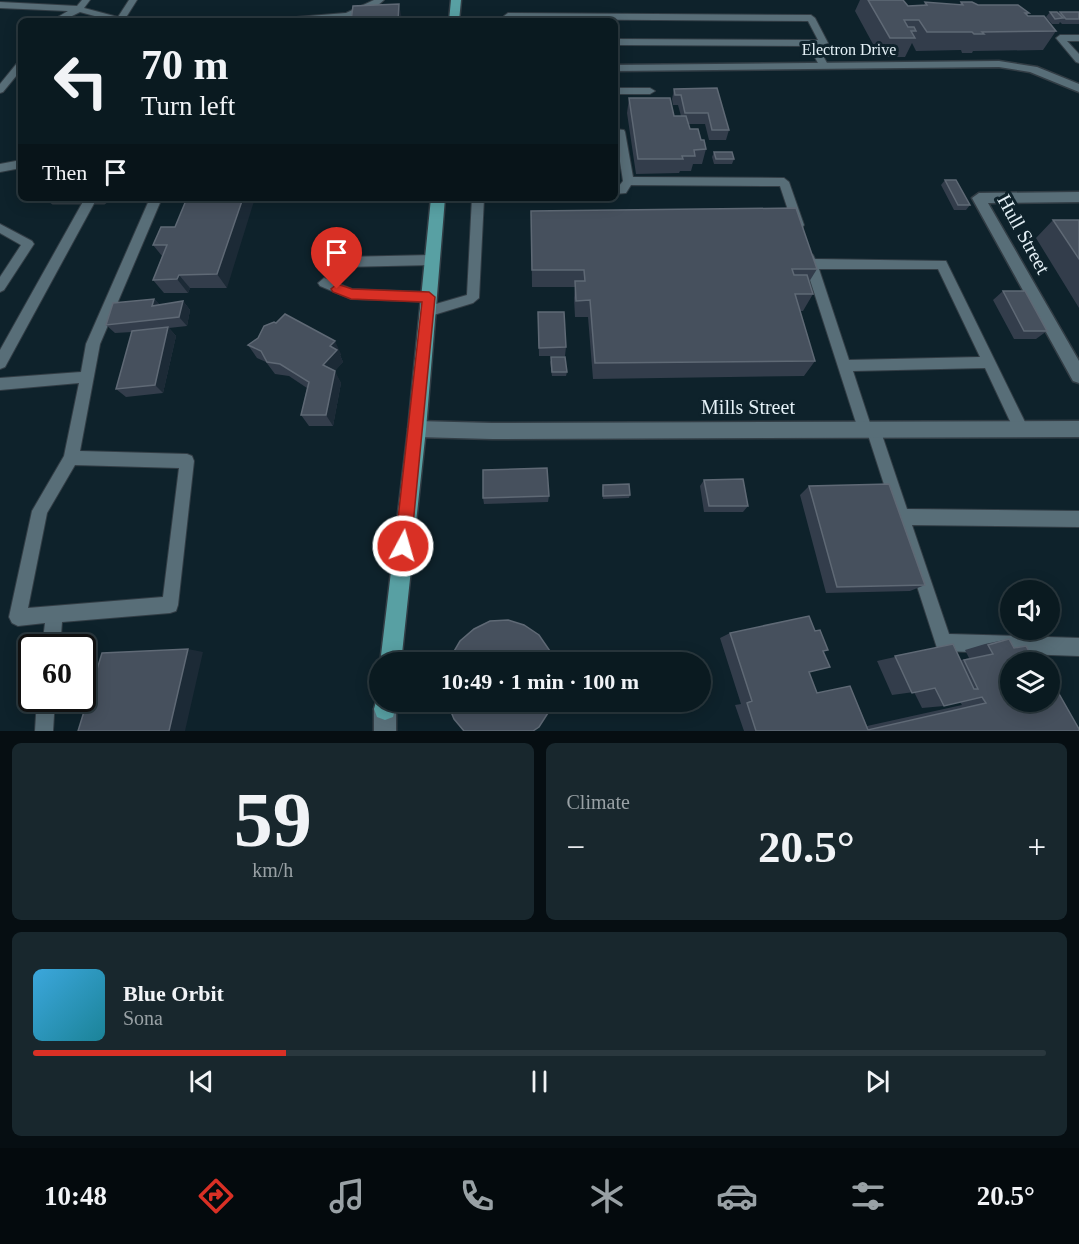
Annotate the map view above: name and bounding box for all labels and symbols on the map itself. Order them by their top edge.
street label: Electron Drive [802,41,896,58]
street label: Hull Street [993,191,1055,278]
pin [311,227,362,289]
street label: Mills Street [701,396,795,418]
position arrow [371,514,435,578]
speed limit sign: 60 [18,634,96,712]

